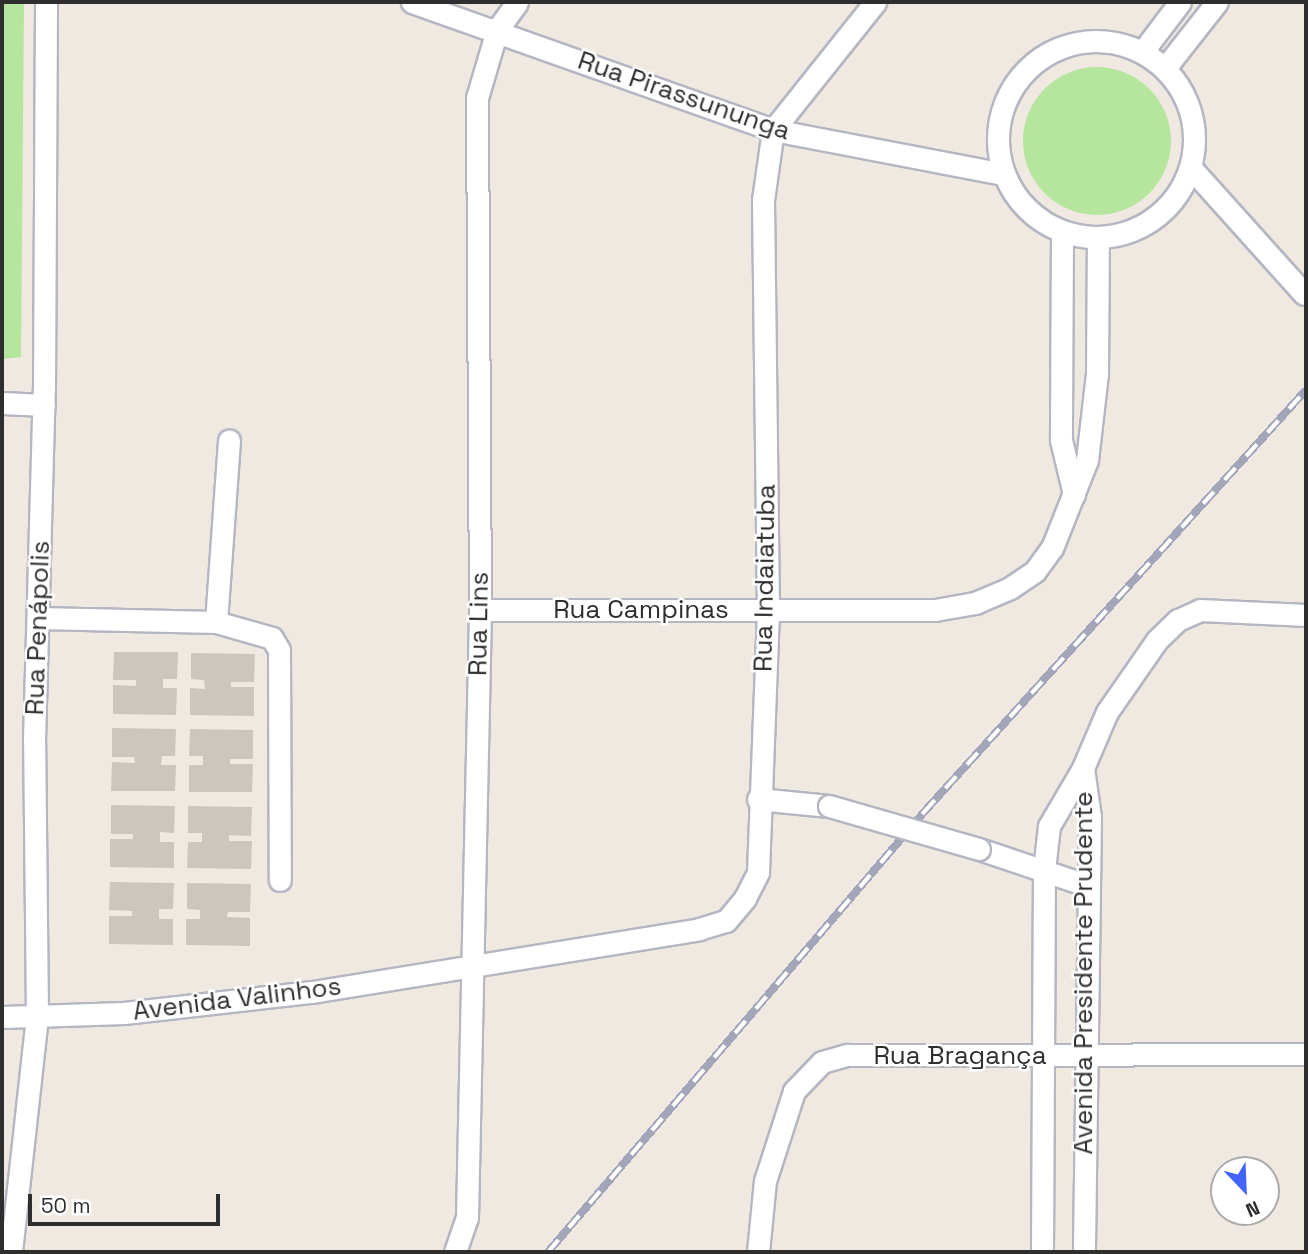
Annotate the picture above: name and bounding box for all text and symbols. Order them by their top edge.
street label: Rua Pirassununga [574,45,794,147]
street label: Rua Indaiatuba [748,484,782,672]
street label: Rua Penápolis [19,540,57,716]
street label: Rua Lins [462,572,496,676]
street label: Rua Campinas [553,594,729,626]
street label: Avenida Presidente Prudente [1068,791,1100,1155]
street label: Avenida Valinhos [131,971,343,1027]
street label: Rua Bragança [873,1040,1047,1072]
north arrow [1210,1156,1280,1226]
scale bar [32,1180,224,1224]
text: 50 m [41,1192,91,1219]
text: N [1242,1195,1263,1223]

